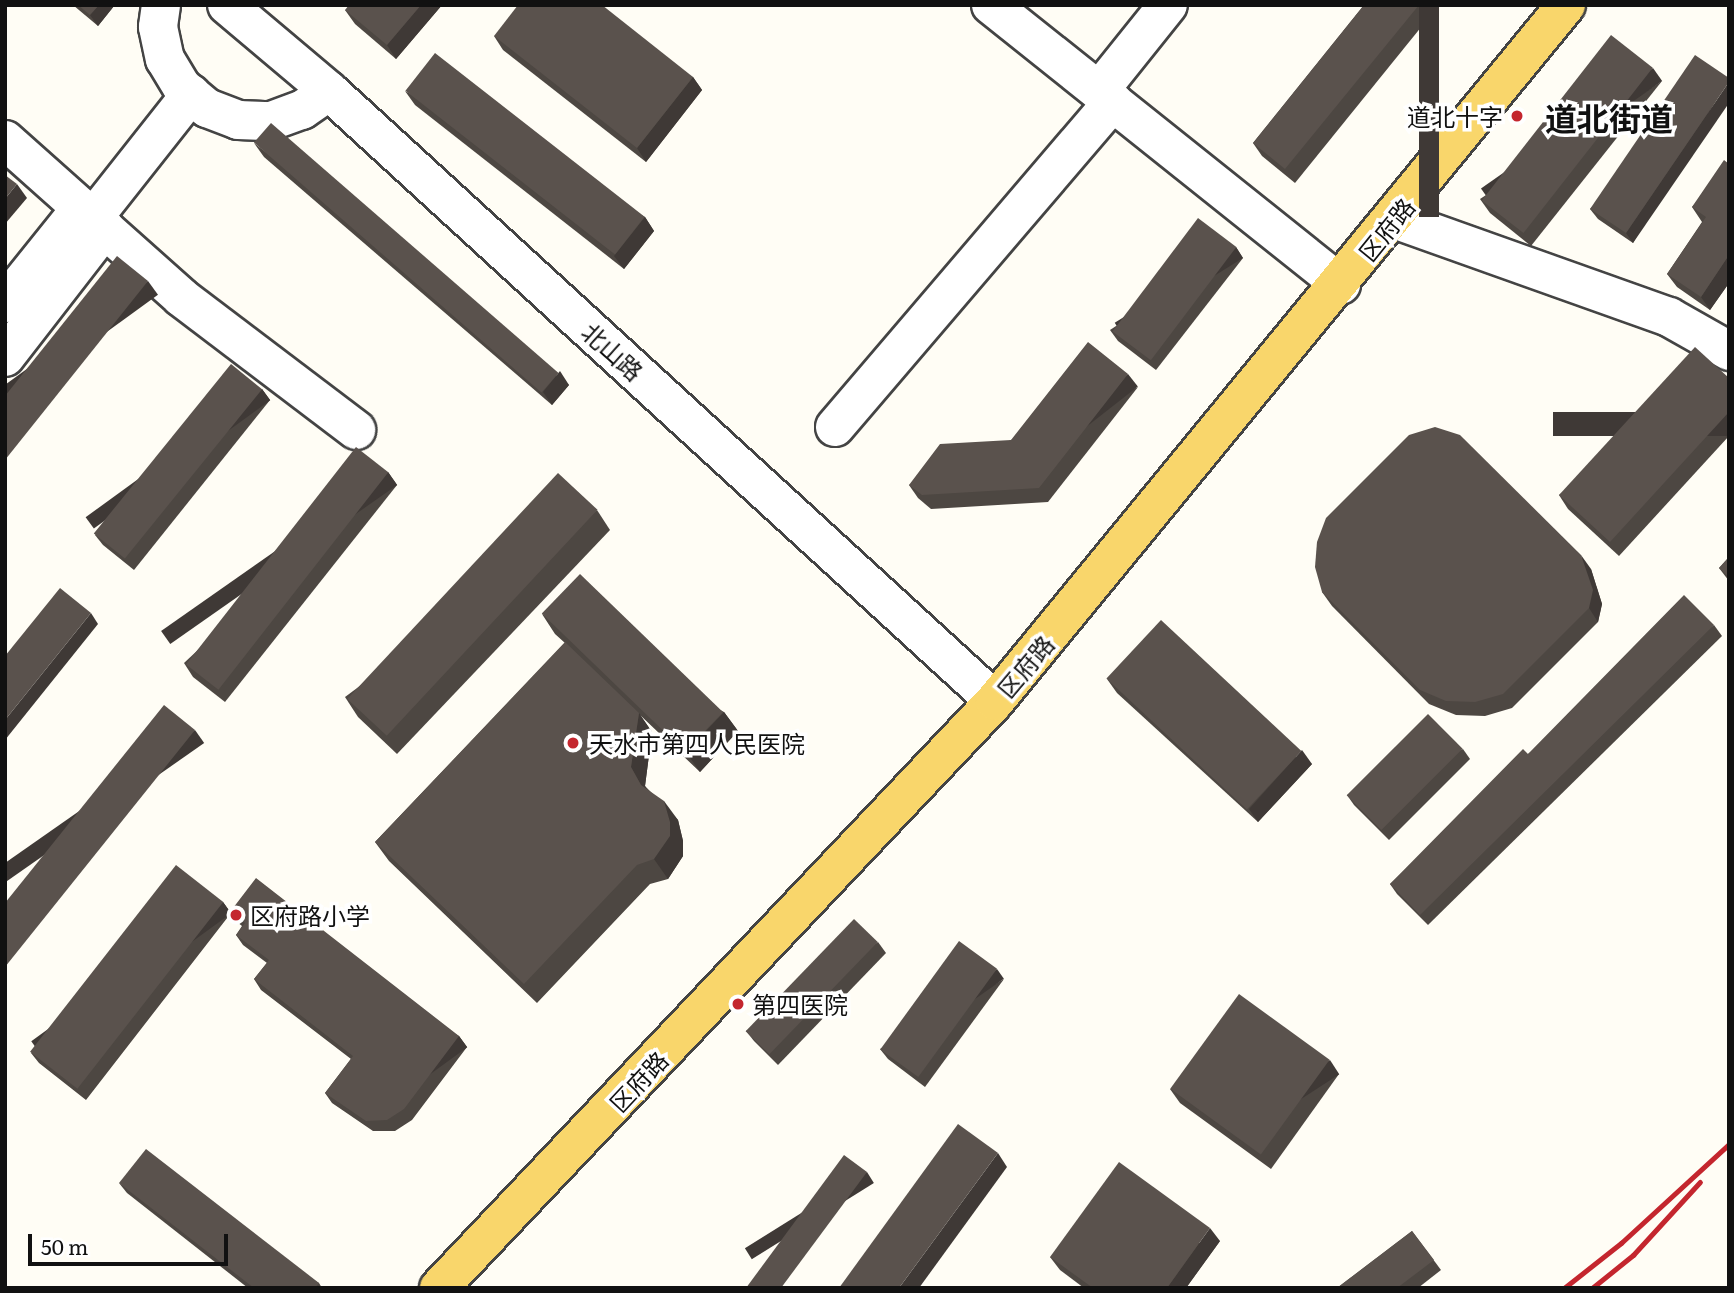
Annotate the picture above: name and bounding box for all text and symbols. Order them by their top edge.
district label: 道北街道 [1545,98,1673,136]
place label: 道北十字 [1407,102,1503,130]
marker: 道北十字 [1509,108,1525,124]
street label: 区府路 [1352,192,1420,266]
street label: 北山路 [577,316,649,386]
street label: 区府路 [991,629,1059,703]
place label: 天水市第四人民医院 [589,729,805,757]
marker: 天水市第四人民医院 [563,733,583,753]
place label: 区府路小学 [250,901,370,929]
marker: 区府路小学 [228,907,244,923]
place label: 第四医院 [752,990,848,1018]
marker: 第四医院 [730,996,746,1012]
street label: 区府路 [603,1045,673,1117]
scale bar [32,1220,231,1264]
text: 50 m [41,1230,88,1261]

